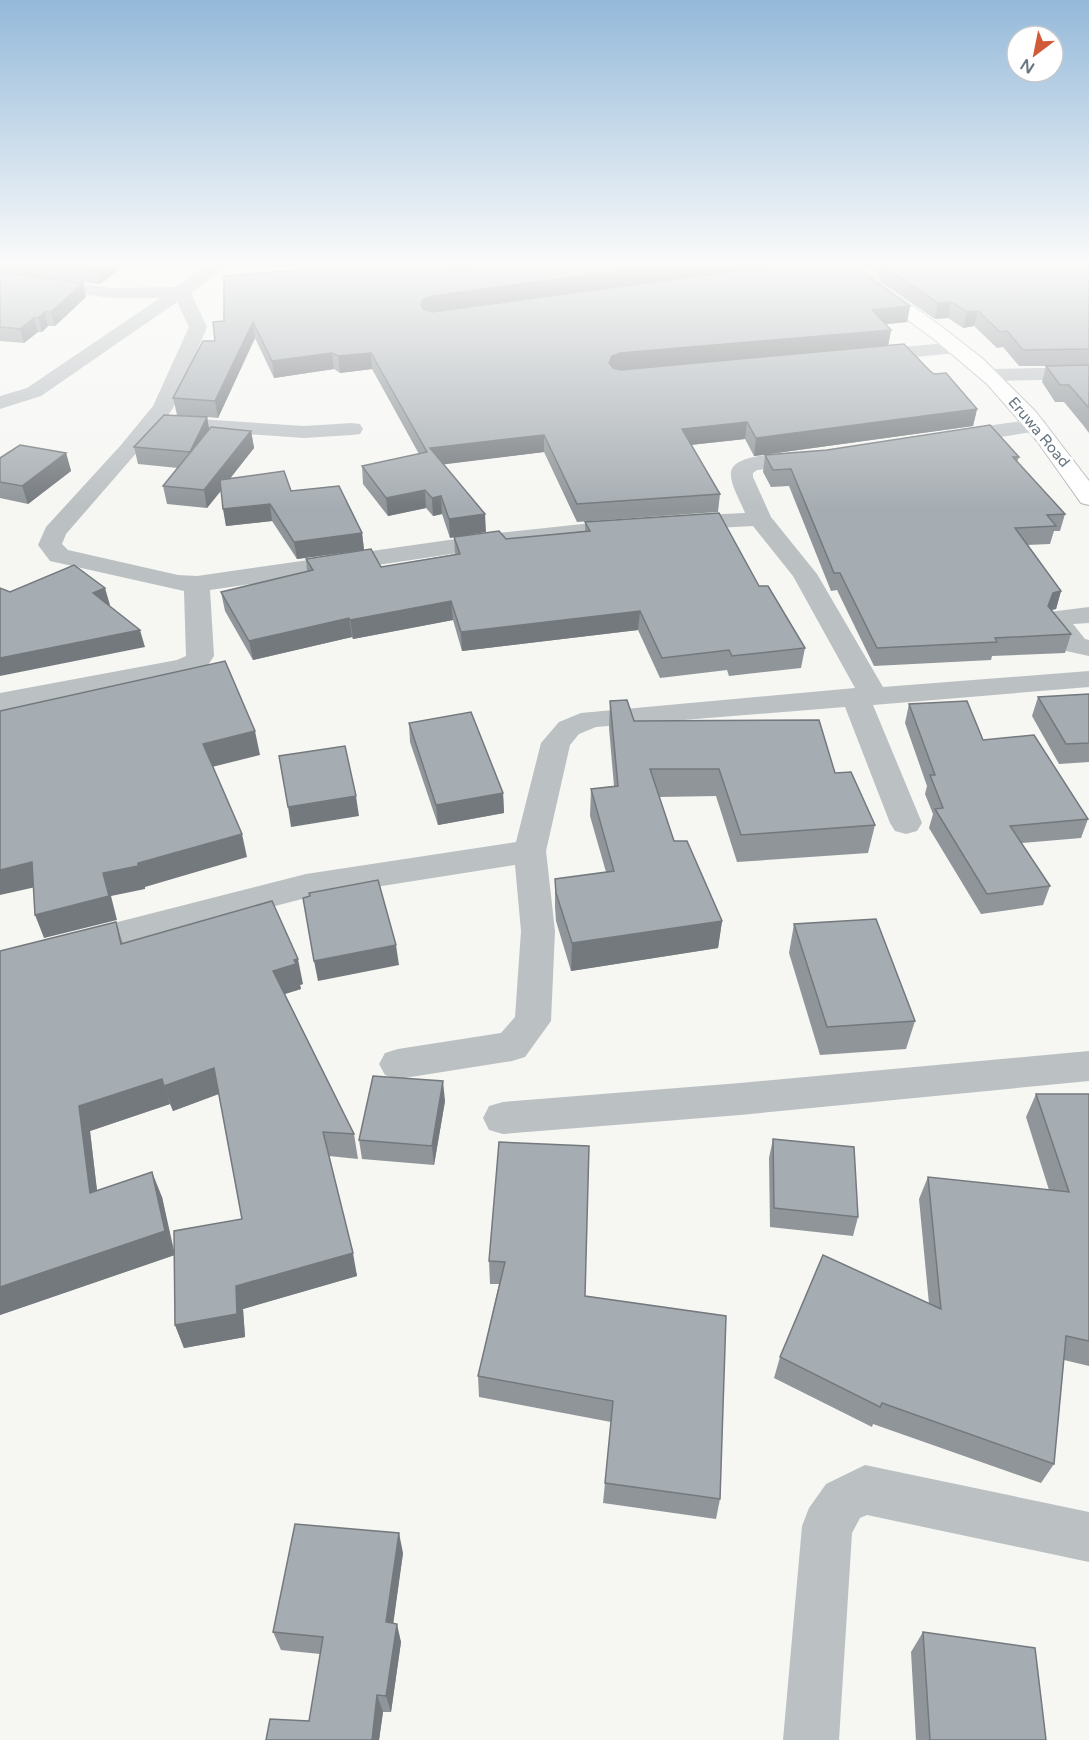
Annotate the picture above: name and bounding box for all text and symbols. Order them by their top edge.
north arrow [1005,24,1065,84]
text: N [1017,54,1038,78]
street label: Eruwa Road [1004,393,1074,471]

